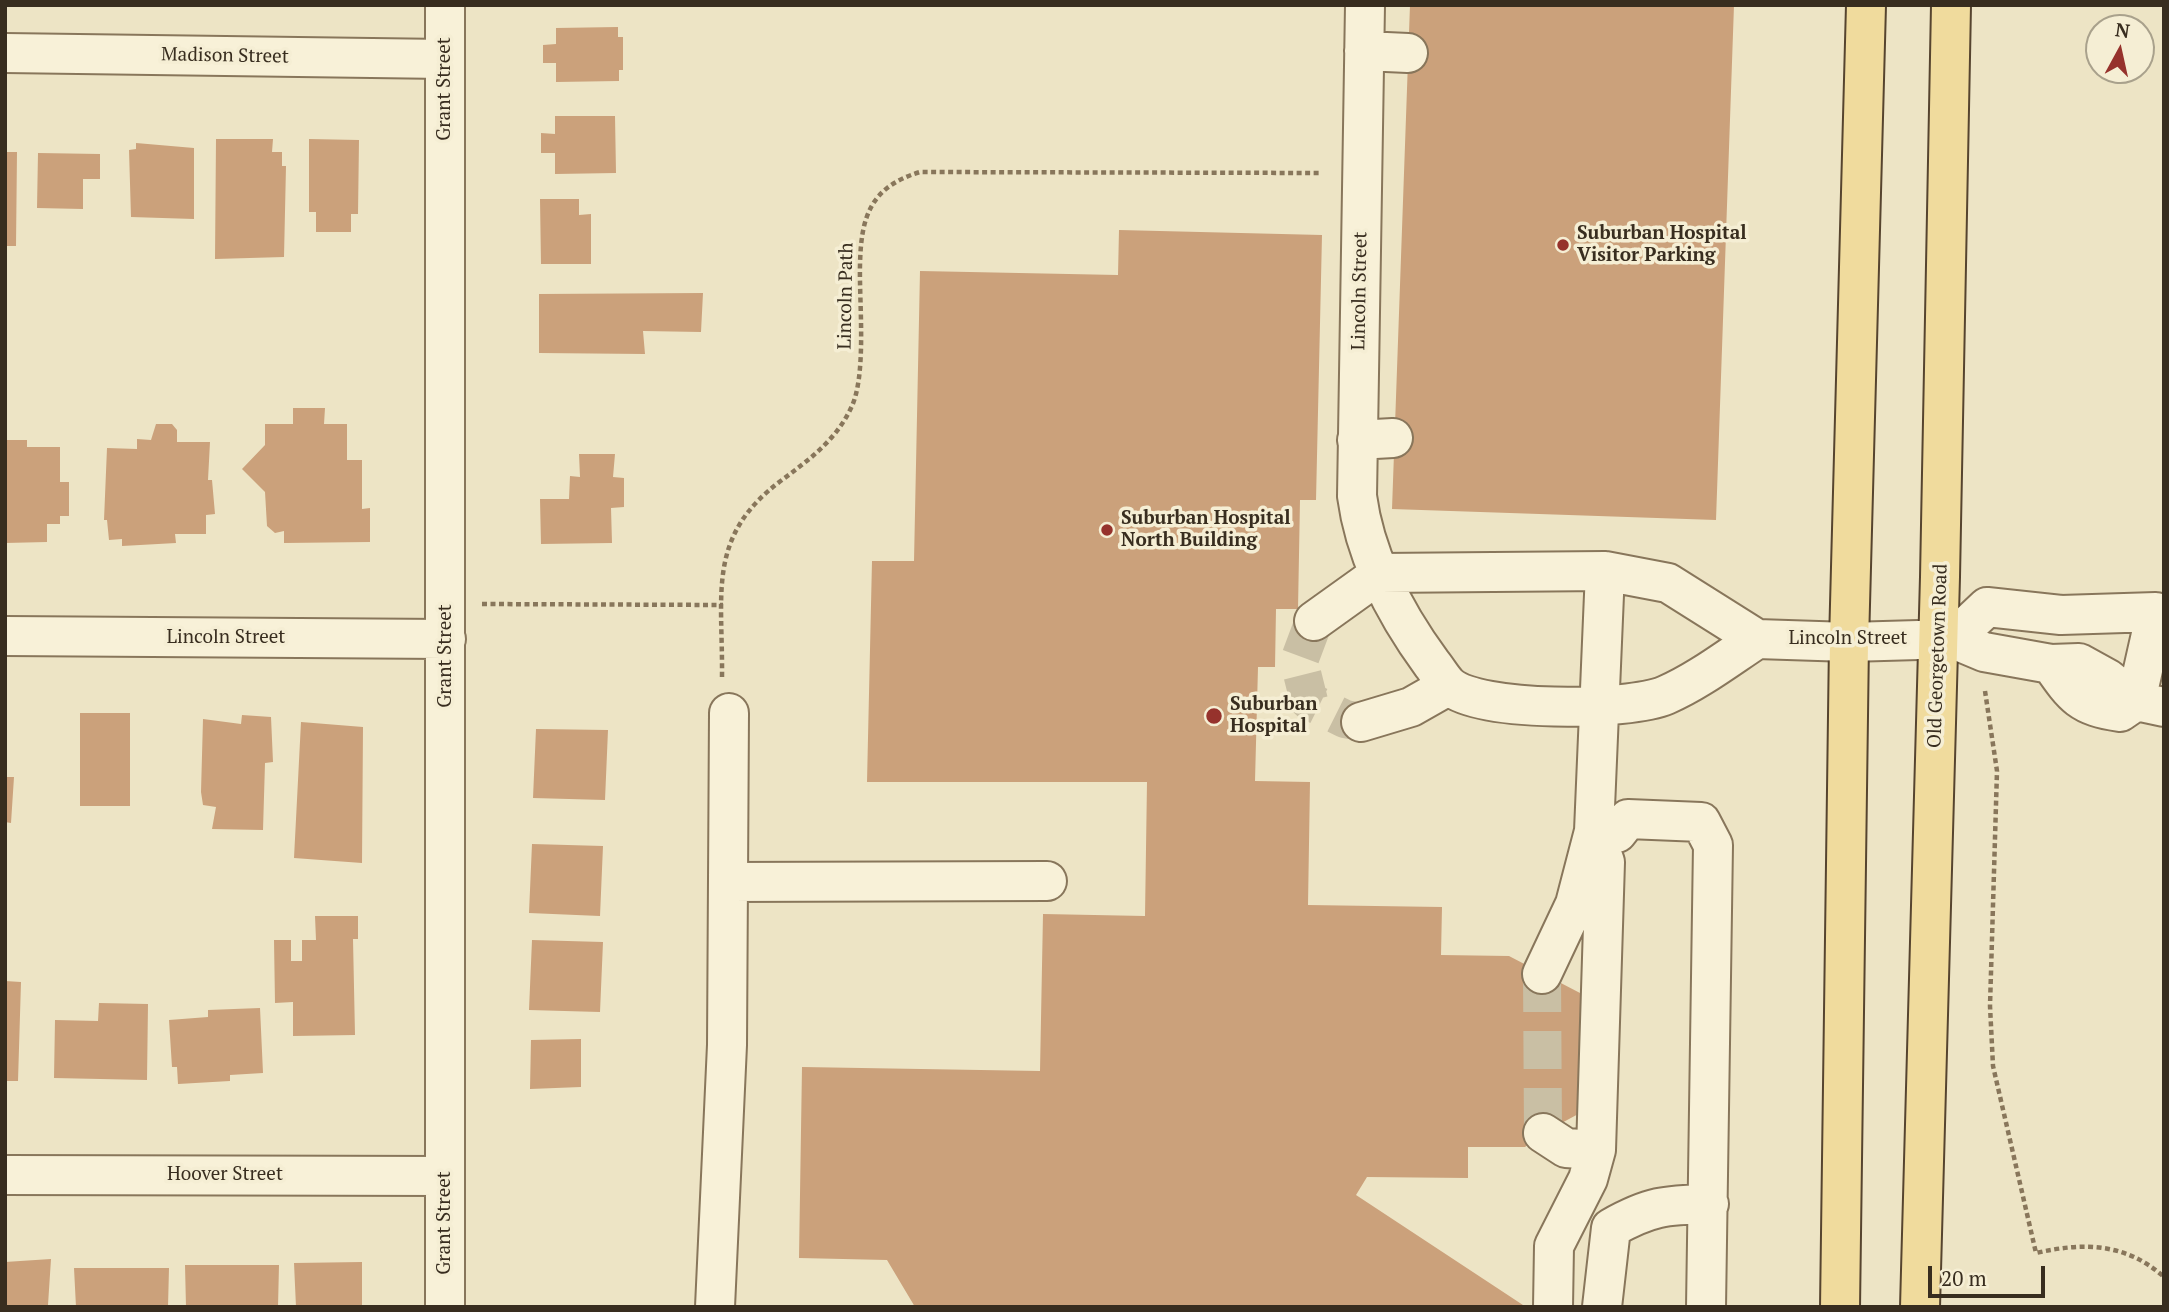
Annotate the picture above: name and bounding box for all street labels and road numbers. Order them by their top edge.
street label: Grant Street [434,37,456,141]
street label: Madison Street [161,43,289,69]
street label: Lincoln Street [1348,231,1372,351]
street label: Lincoln Path [834,242,858,350]
street label: Old Georgetown Road [1923,563,1953,749]
street label: Grant Street [435,604,457,708]
street label: Lincoln Street [167,627,285,649]
street label: Lincoln Street [1789,628,1907,650]
street label: Hoover Street [167,1164,283,1186]
street label: Grant Street [434,1171,456,1275]

